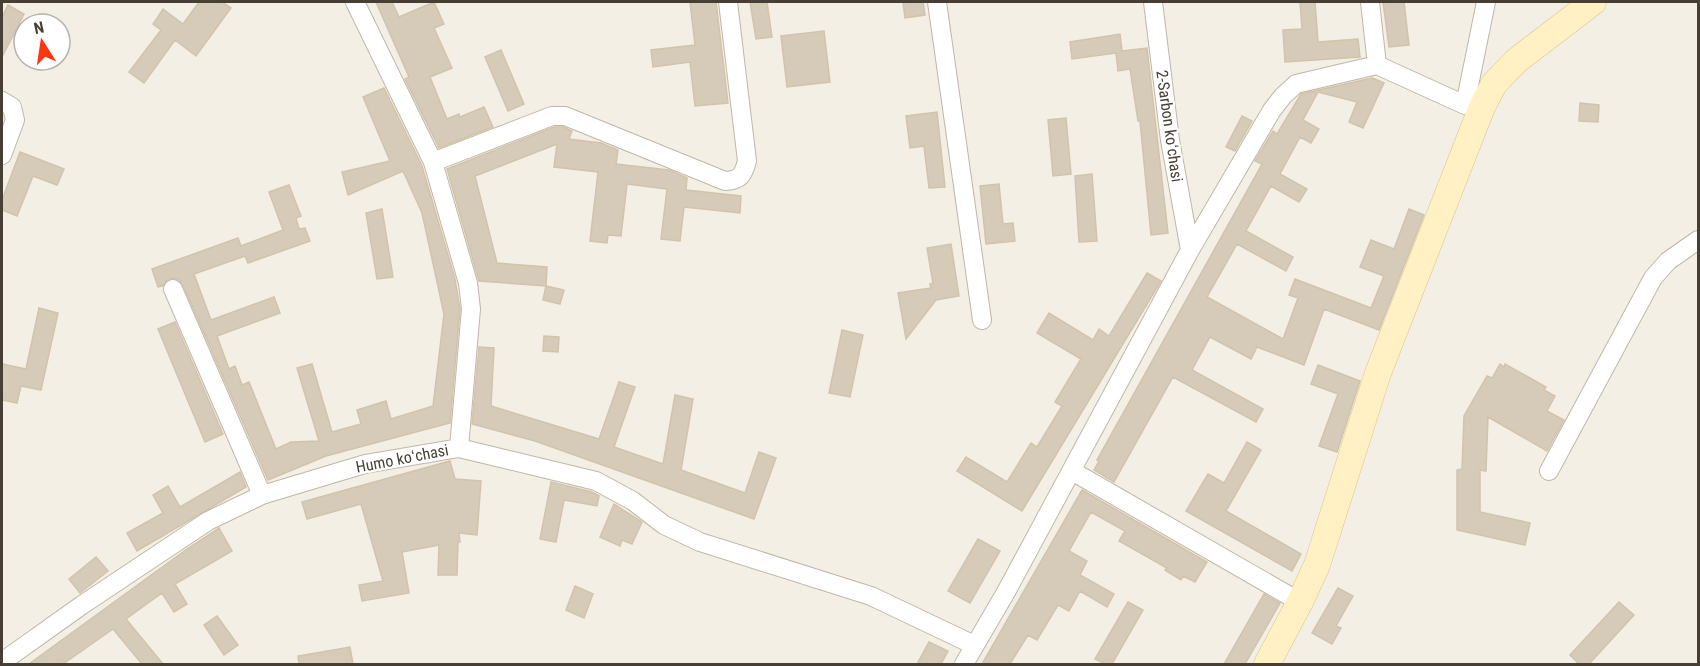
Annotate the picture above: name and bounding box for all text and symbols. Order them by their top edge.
north arrow [12,12,72,72]
text: N [32,18,46,38]
street label: 2-Sarbon koʻchasi [1152,69,1187,183]
street label: Humo koʻchasi [354,440,450,477]

